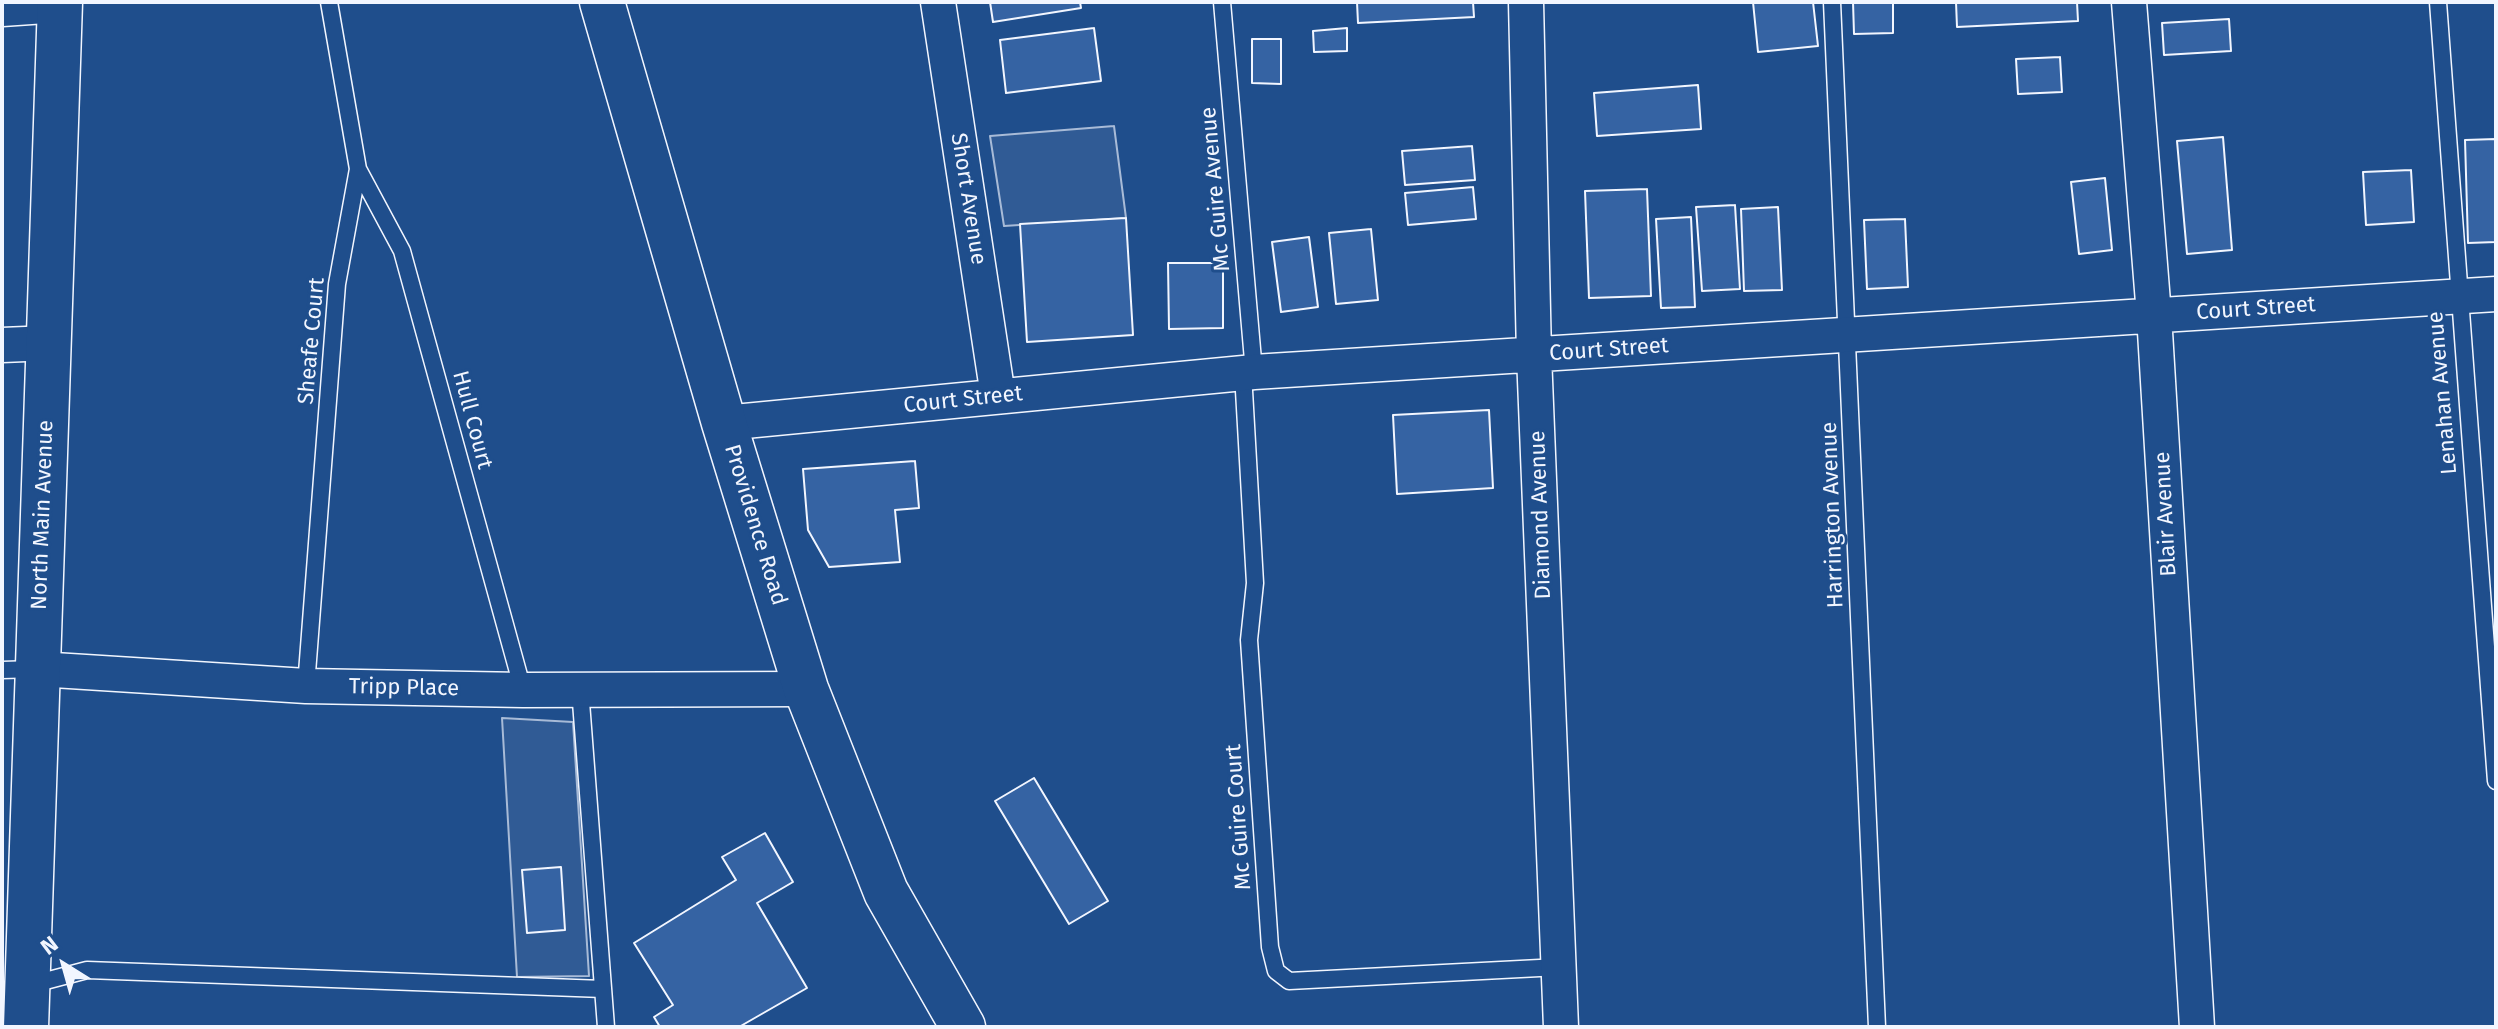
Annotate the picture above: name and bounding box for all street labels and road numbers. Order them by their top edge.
street label: Mc Guire Avenue [1196,106,1236,272]
street label: Short Avenue [945,131,991,267]
street label: Sheafe Court [293,276,331,406]
street label: Court Street [2195,292,2317,326]
street label: Lenahan Avenue [2423,310,2463,476]
street label: Court Street [1548,333,1670,367]
street label: Hull Court [446,368,498,472]
street label: Court Street [902,381,1024,419]
street label: North Main Avenue [26,420,60,610]
street label: Harrington Avenue [1817,421,1849,609]
street label: Diamond Avenue [1525,430,1557,600]
street label: Providence Road [718,441,792,609]
street label: Blair Avenue [2150,451,2182,577]
street label: Tripp Place [349,674,459,702]
street label: Mc Guire Court [1221,743,1257,891]

